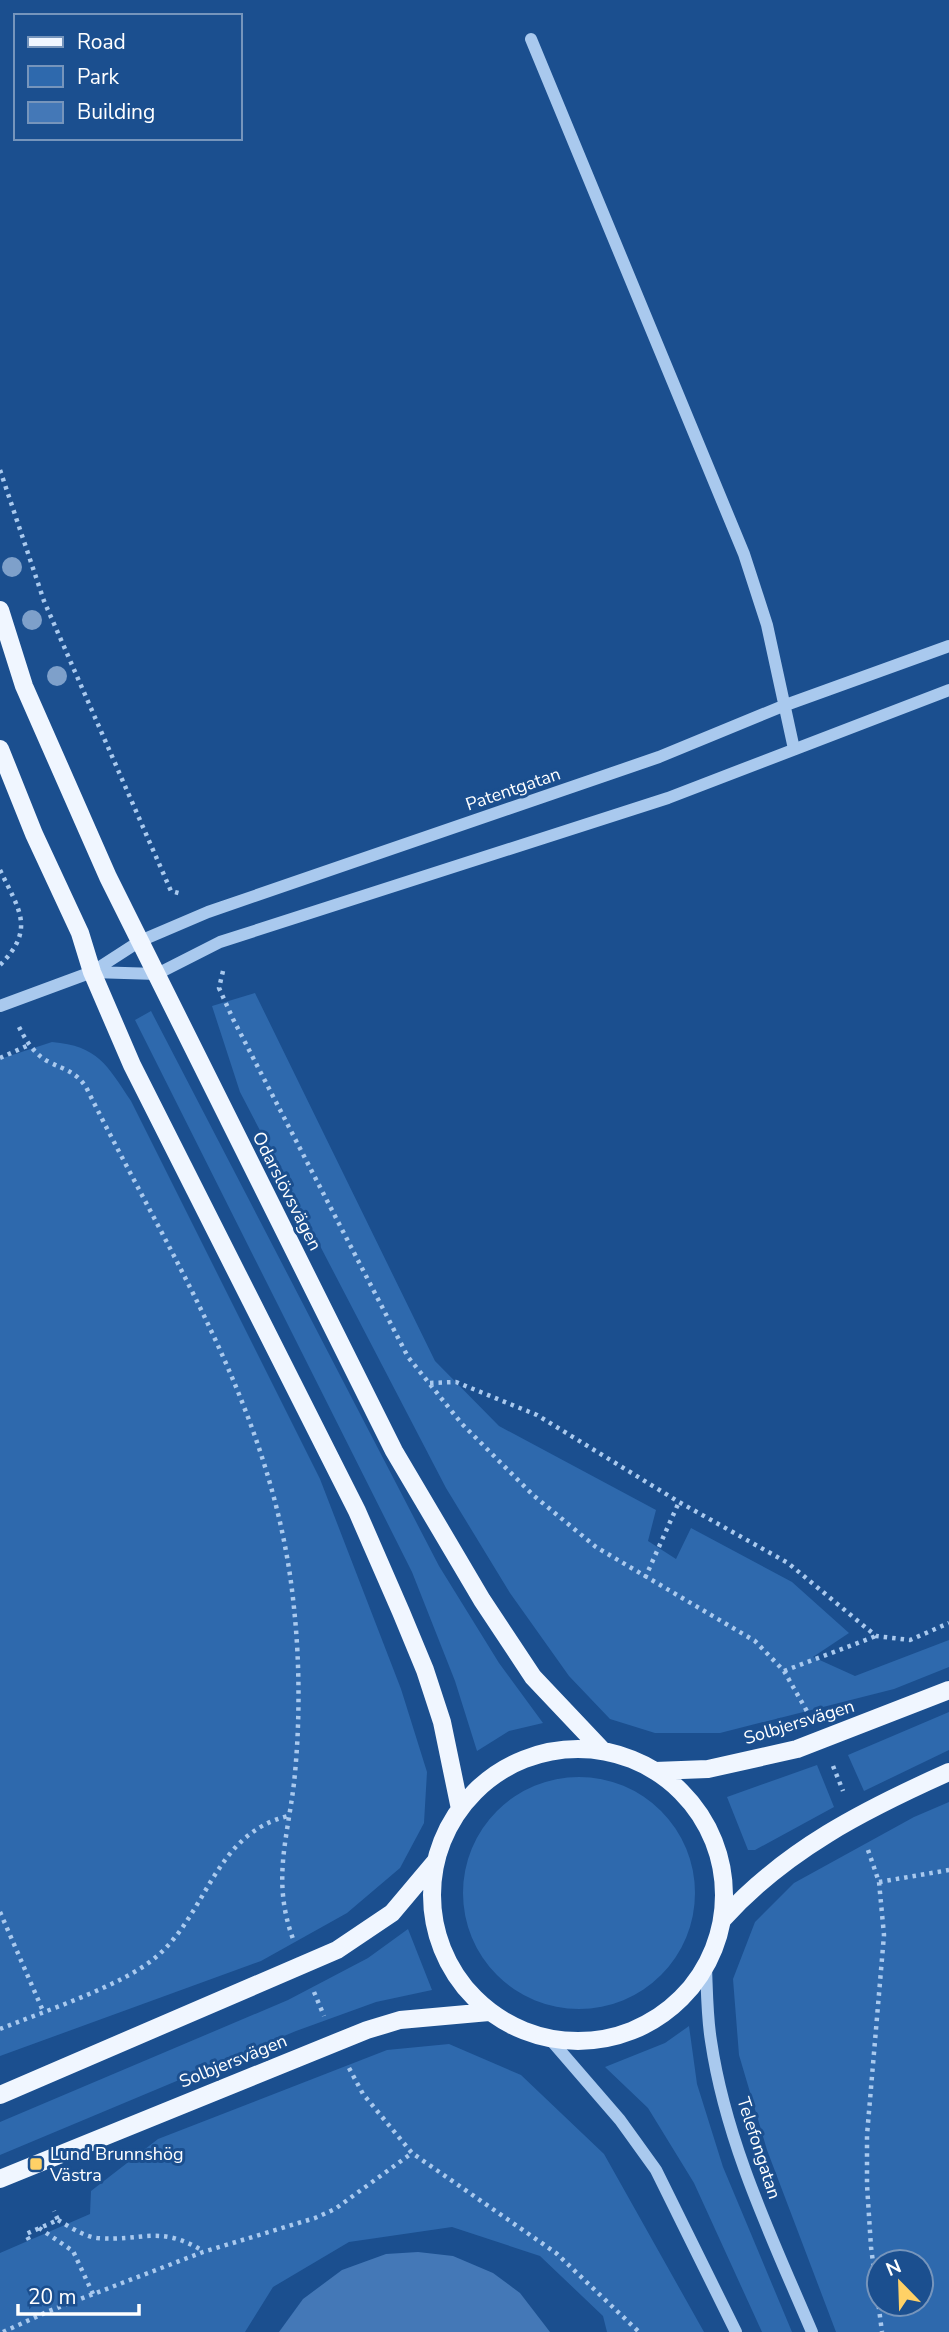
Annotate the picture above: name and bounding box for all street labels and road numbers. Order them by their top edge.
street label: Patentgatan [462,762,564,816]
street label: Odarslövsvägen [247,1127,327,1255]
street label: Solbjersvägen [741,1694,857,1750]
street label: Solbjersvägen [175,2028,291,2094]
street label: Telefongatan [731,2094,787,2202]

